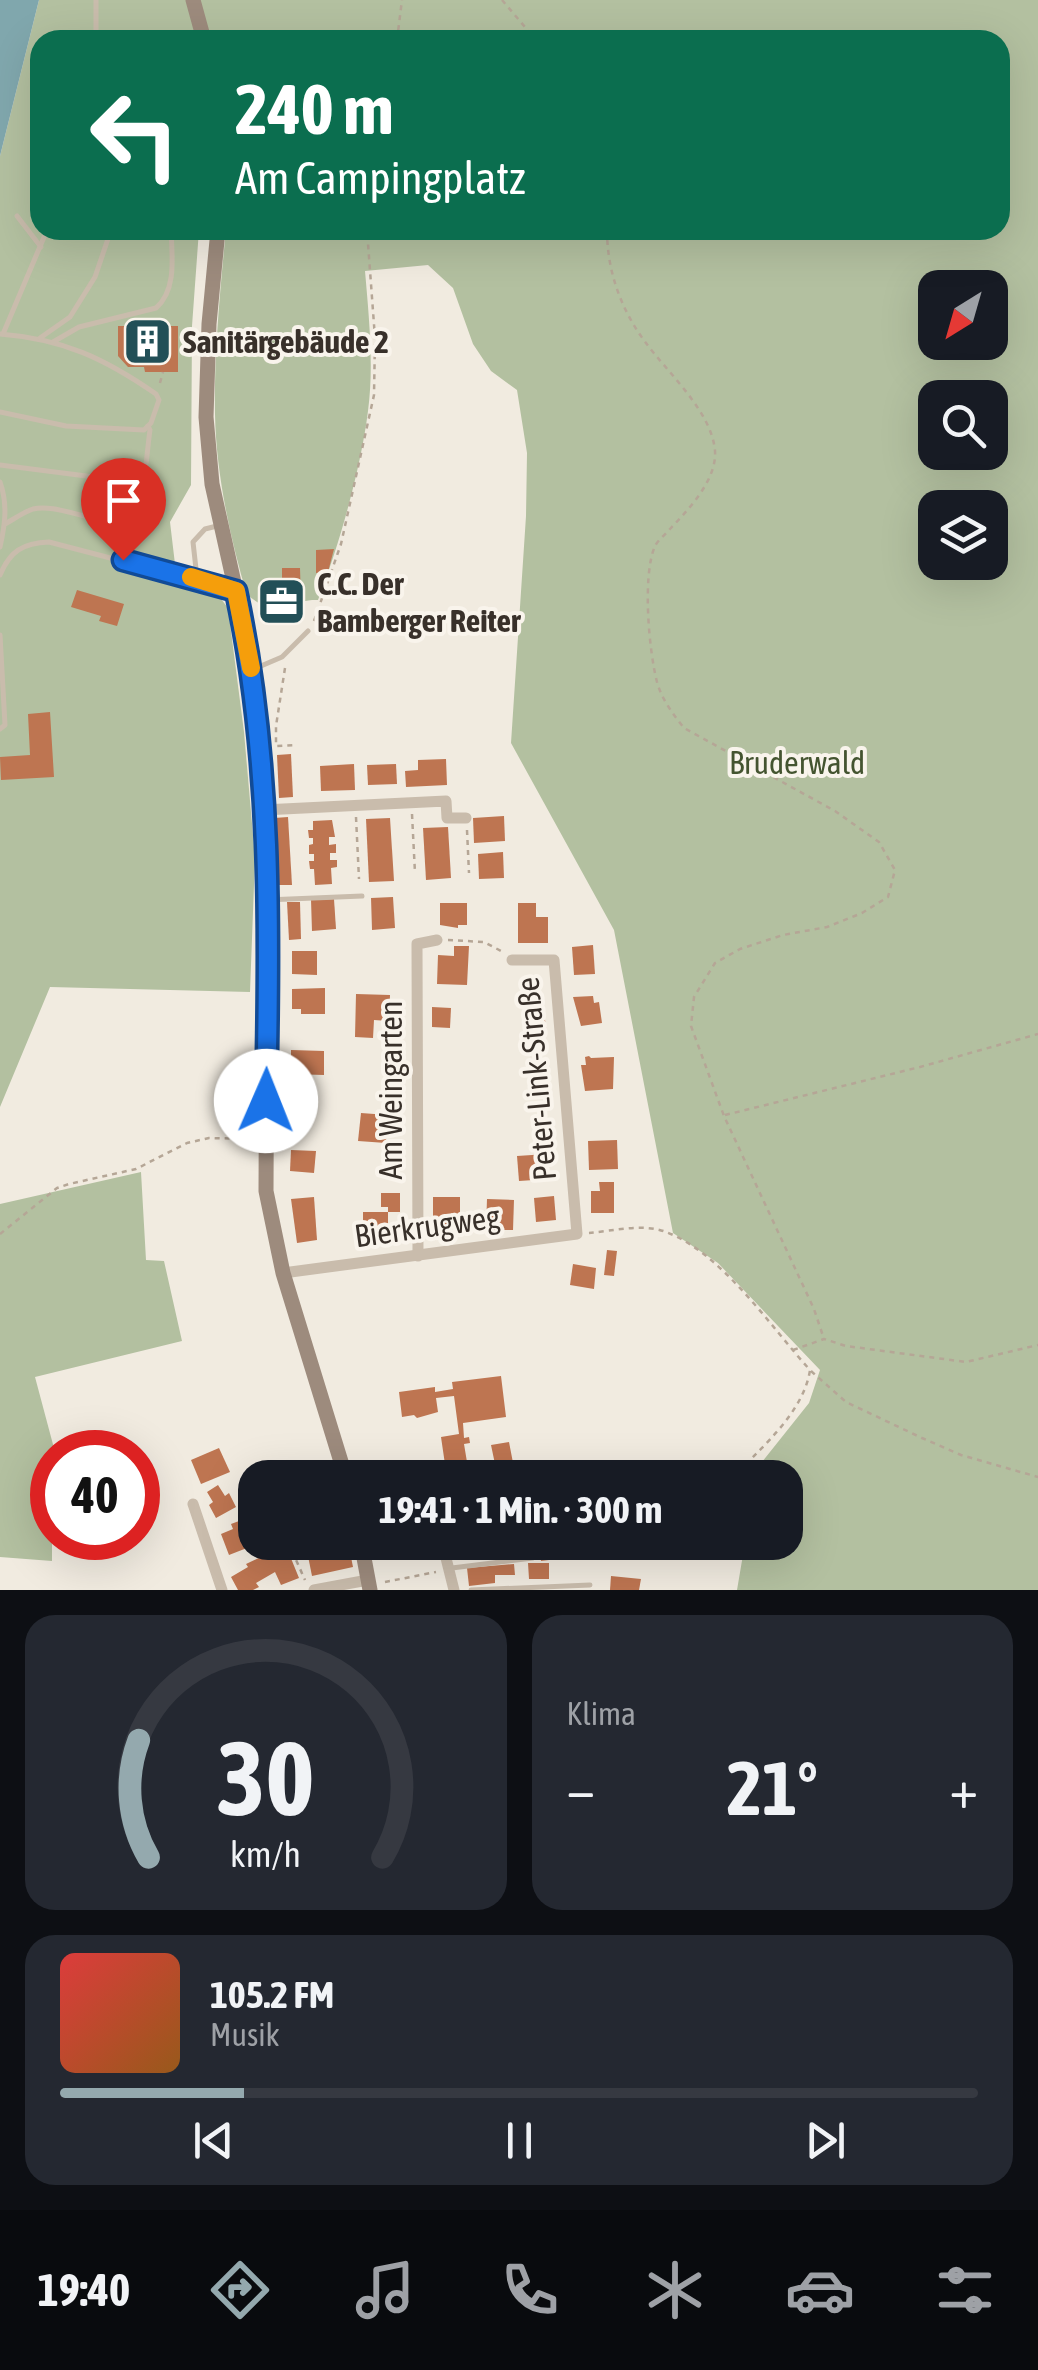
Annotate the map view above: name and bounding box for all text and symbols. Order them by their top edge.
text: 240 m [235,69,394,149]
icon: left [70,70,200,200]
text: Am Campingplatz [235,152,525,204]
north arrow [918,270,1008,360]
map controls [918,270,1008,580]
building icon: Sanitärgebäude 2 [122,315,174,367]
place label: Sanitärgebäude 2 [183,323,389,360]
button: search [918,380,1008,470]
pin [81,458,166,561]
icon: arrive [96,473,151,528]
button: layers [918,490,1008,580]
place label: C.C. Der Bamberger Reiter [317,565,521,639]
office icon: C.C. Der Bamberger Reiter [256,575,308,627]
park label: Bruderwald [729,744,865,781]
street label: Peter-Link-Straße [509,976,563,1182]
street label: Am Weingarten [372,1001,409,1179]
position arrow [214,1049,318,1153]
street label: Bierkrugweg [352,1197,502,1255]
speed limit sign: 40 [30,1430,160,1560]
text: 19:41 · 1 Min. · 300 m [379,1488,662,1531]
text: Klima [567,1695,636,1732]
text: 30 [217,1718,315,1837]
text: 21° [727,1745,818,1831]
text: − [567,1757,595,1820]
text: + [949,1757,978,1820]
text: km/h [230,1834,301,1875]
text: 105.2 FM [210,1973,334,2016]
text: Musik [210,2016,280,2053]
icon: previous [186,2113,241,2168]
icon: pause [492,2113,547,2168]
icon: next [798,2113,853,2168]
icon: directions [205,2255,275,2325]
icon: music [350,2255,420,2325]
icon: phone [495,2255,565,2325]
icon: climate [640,2255,710,2325]
icon: car [785,2255,855,2325]
icon: filters [930,2255,1000,2325]
text: 19:40 [38,2264,130,2316]

